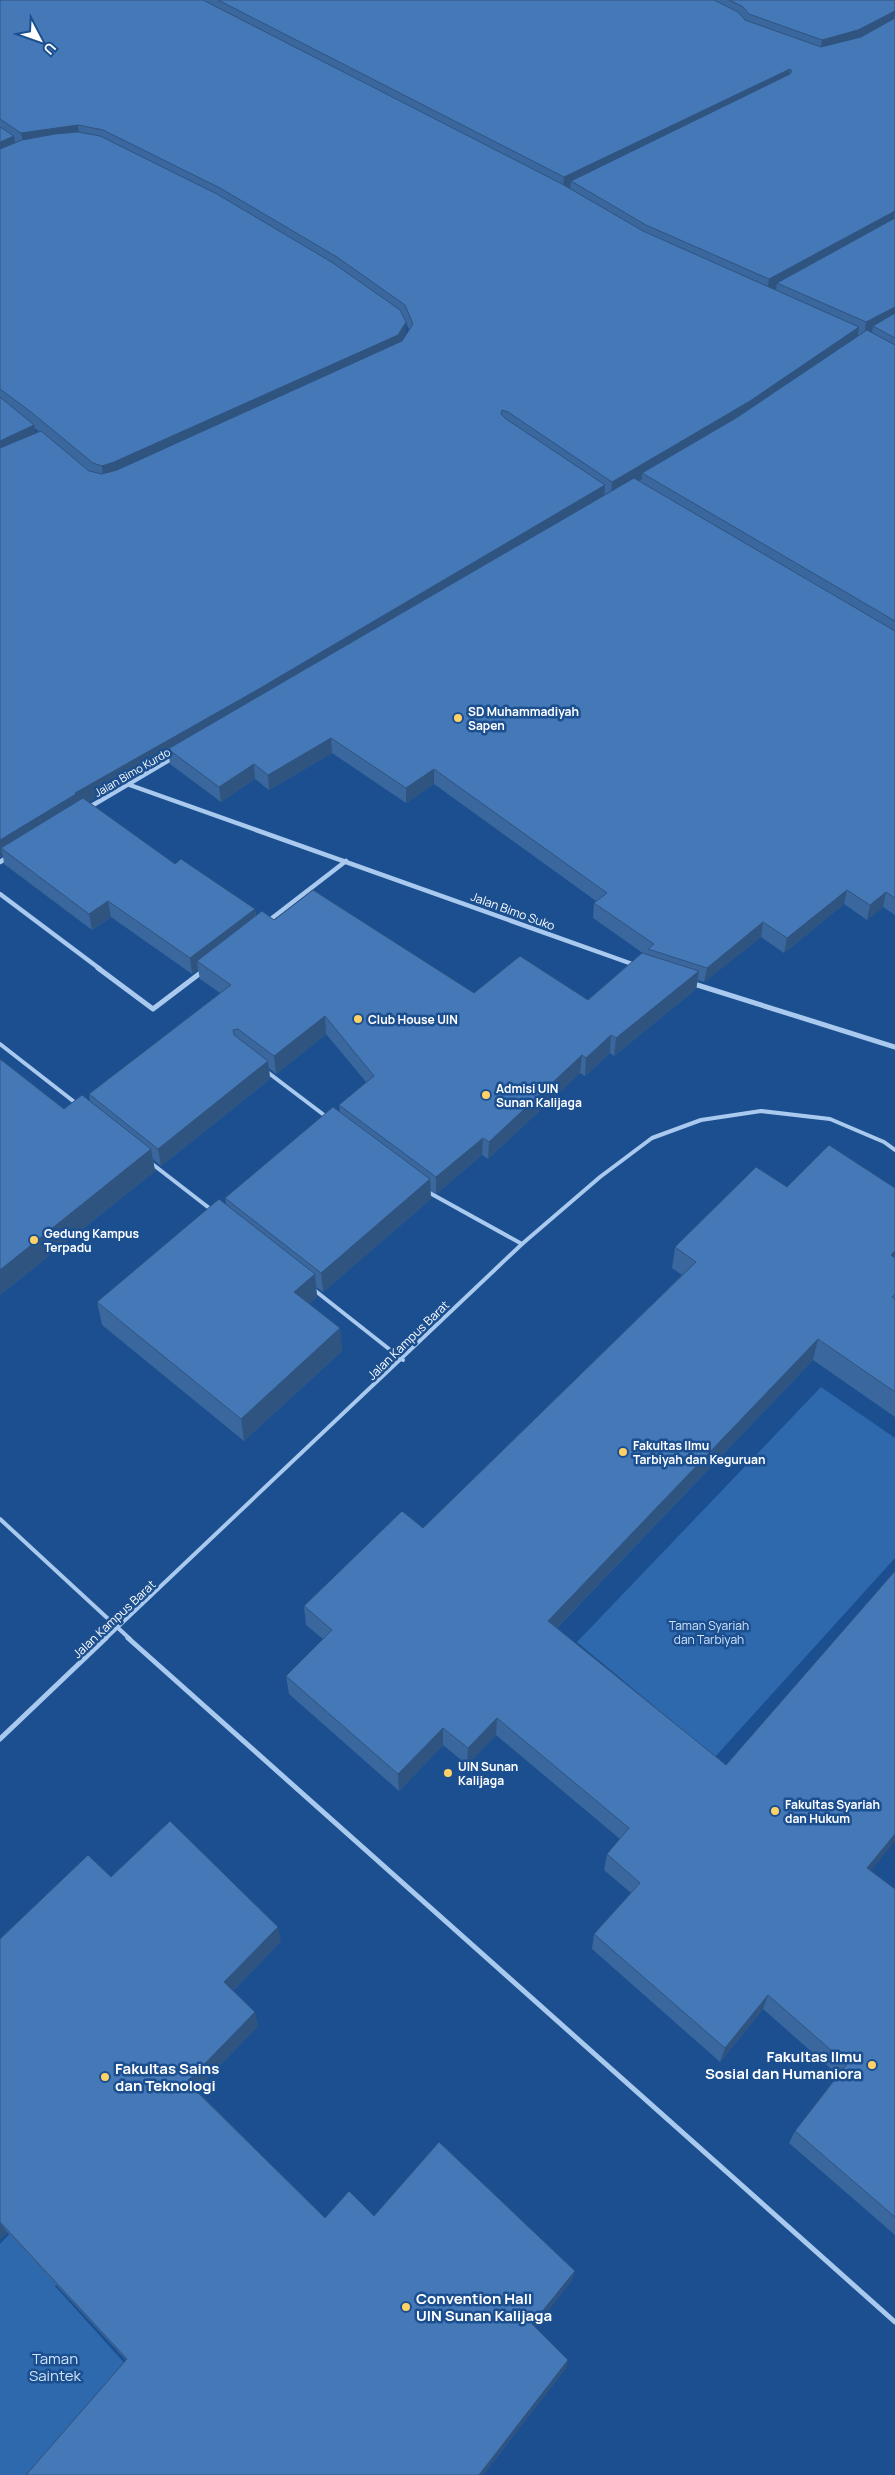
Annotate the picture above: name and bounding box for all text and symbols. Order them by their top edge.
north arrow [15,15,65,65]
text: U [40,39,61,59]
place label: SD Muhammadiyah Sapen [468,703,579,734]
marker: SD Muhammadiyah Sapen [452,712,464,724]
street label: Jalan Bimo Kurdo [91,744,173,800]
street label: Jalan Bimo Suko [469,888,557,934]
place label: Club House UIN [368,1011,458,1028]
marker: Club House UIN [352,1013,364,1025]
place label: Admisi UIN Sunan Kalijaga [496,1080,582,1111]
marker: Admisi UIN Sunan Kalijaga [480,1089,492,1101]
place label: Gedung Kampus Terpadu [44,1225,140,1256]
marker: Gedung Kampus Terpadu [28,1234,40,1246]
street label: Jalan Kampus Barat [363,1296,453,1384]
place label: Fakultas Ilmu Tarbiyah dan Keguruan [633,1437,766,1468]
marker: Fakultas Ilmu Tarbiyah dan Keguruan [617,1446,629,1458]
street label: Jalan Kampus Barat [69,1576,159,1662]
park label: Taman Syariah dan Tarbiyah [669,1617,749,1648]
place label: UIN Sunan Kalijaga [458,1758,518,1789]
marker: UIN Sunan Kalijaga [442,1767,454,1779]
place label: Fakultas Syariah dan Hukum [785,1796,880,1827]
marker: Fakultas Syariah dan Hukum [769,1805,781,1817]
place label: Fakultas Ilmu Sosial dan Humaniora [705,2046,862,2084]
place label: Fakultas Sains dan Teknologi [115,2058,219,2096]
marker: Fakultas Ilmu Sosial dan Humaniora [866,2059,878,2071]
marker: Fakultas Sains dan Teknologi [99,2071,111,2083]
place label: Convention Hall UIN Sunan Kalijaga [416,2288,552,2326]
marker: Convention Hall UIN Sunan Kalijaga [400,2301,412,2313]
park label: Taman Saintek [29,2348,82,2386]

